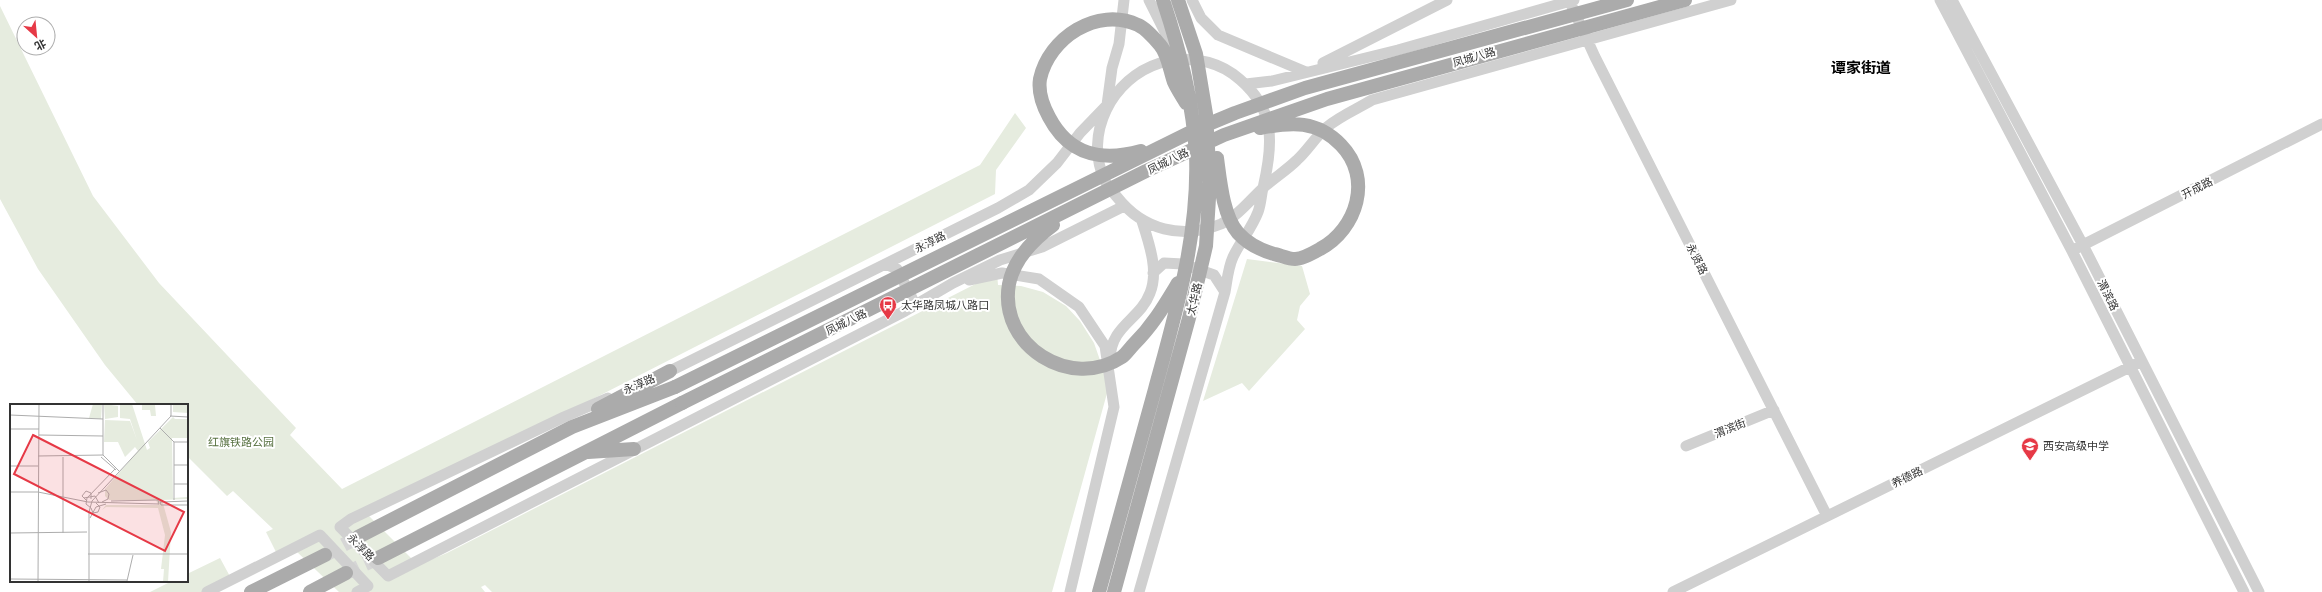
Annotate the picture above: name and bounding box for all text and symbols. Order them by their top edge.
north arrow [16,16,56,56]
text: 北 [32,36,49,55]
street label: 凤城八路 [1451,43,1497,70]
district label: 谭家街道 [1831,57,1891,77]
street label: 凤城八路 [1145,144,1191,177]
street label: 开成路 [2179,173,2215,202]
street label: 永淳路 [912,227,948,256]
street label: 永贤路 [1683,241,1712,277]
street label: 渭滨路 [2094,277,2123,313]
street label: 太华路 [1182,281,1205,317]
bus stop icon: 太华路凤城八路口 [878,295,898,320]
place label: 太华路凤城八路口 [901,297,989,312]
street label: 凤城八路 [823,305,869,338]
street label: 永淳路 [621,370,657,397]
inset map [10,404,188,582]
street label: 渭滨街 [1712,414,1748,441]
park label: 红旗铁路公园 [208,434,274,449]
school or university icon: 西安高级中学 [2020,436,2040,461]
place label: 西安高级中学 [2043,438,2109,453]
street label: 养德路 [1889,463,1925,491]
street label: 永淳路 [344,530,378,564]

